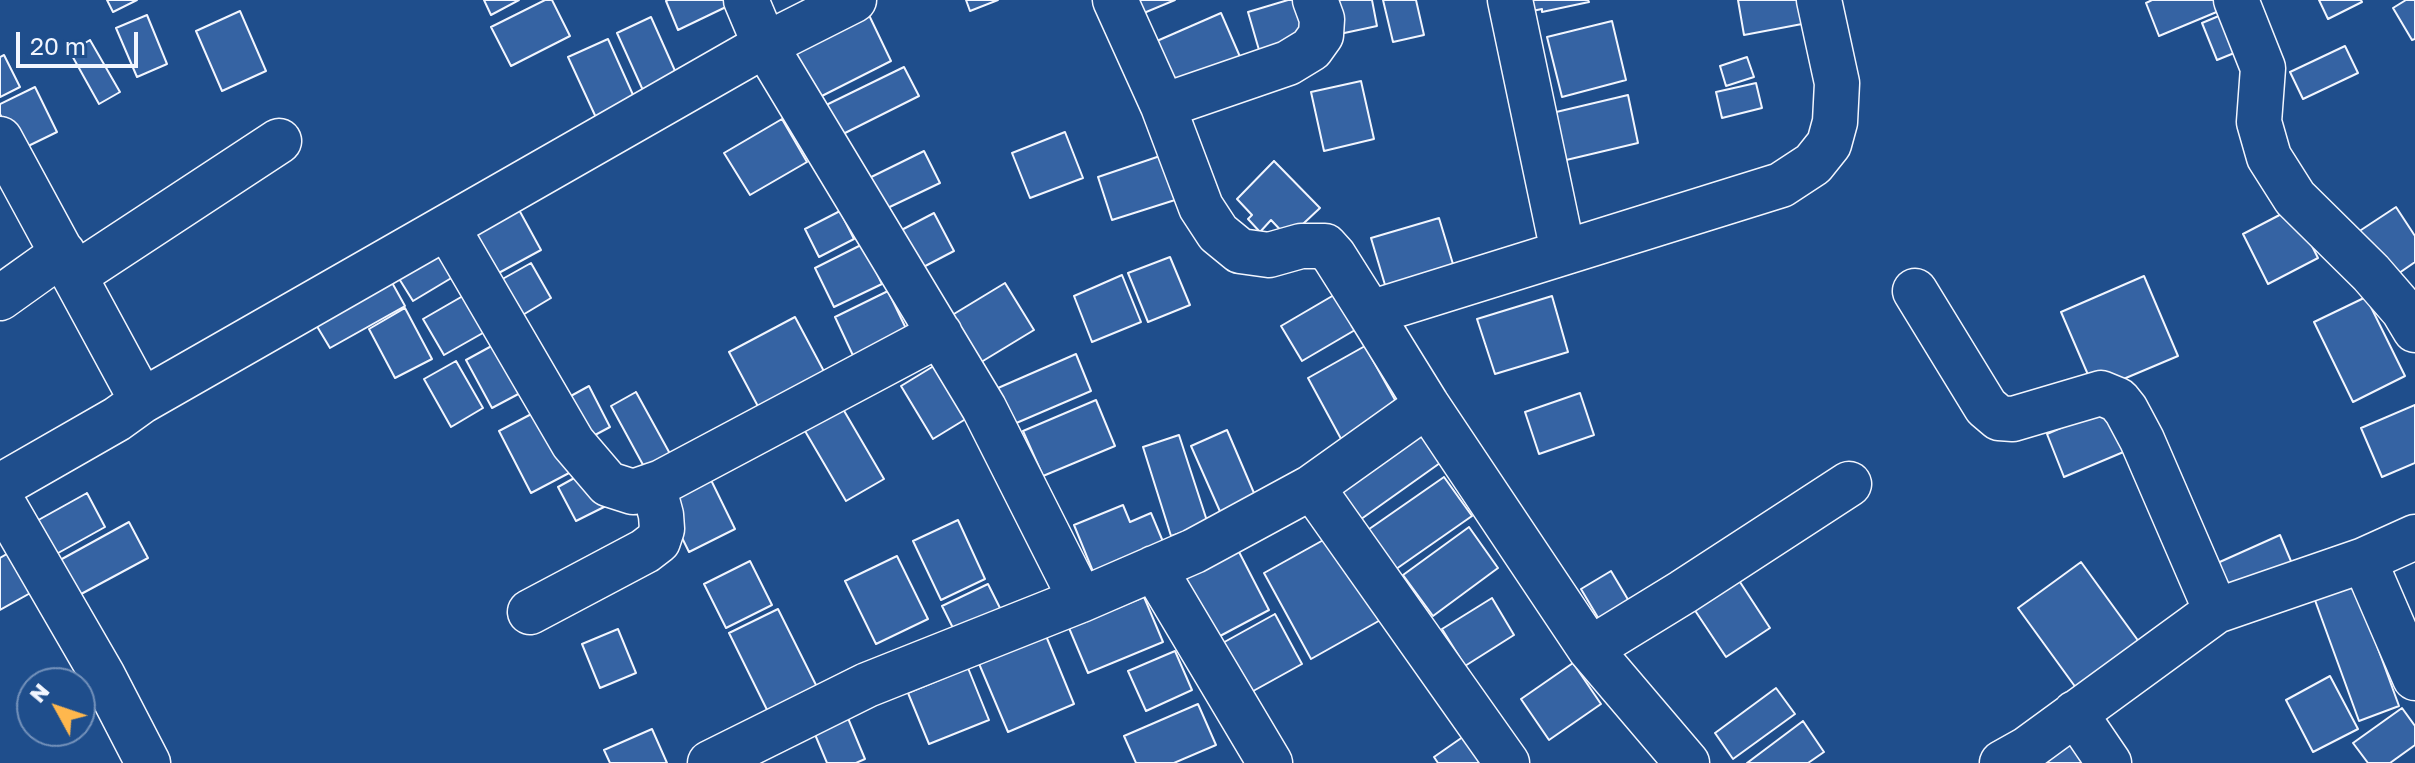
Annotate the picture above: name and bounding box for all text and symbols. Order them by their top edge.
scale bar [20,16,142,66]
text: 20 m [30,31,86,60]
north arrow [16,667,96,747]
text: N [23,677,54,708]

